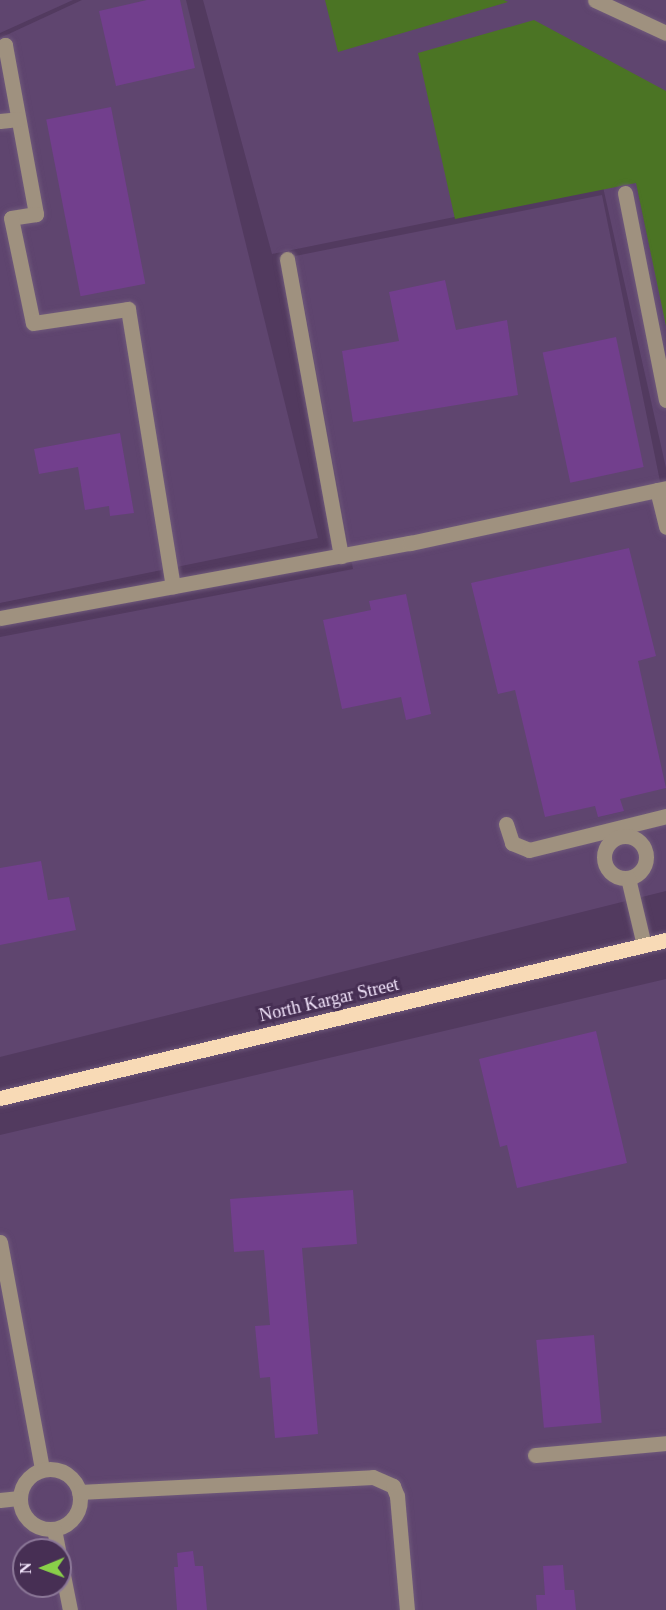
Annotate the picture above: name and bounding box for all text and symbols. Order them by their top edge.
street label: North Kargar Street [251,972,407,1028]
north arrow [12,1538,72,1598]
text: N [17,1562,34,1574]

